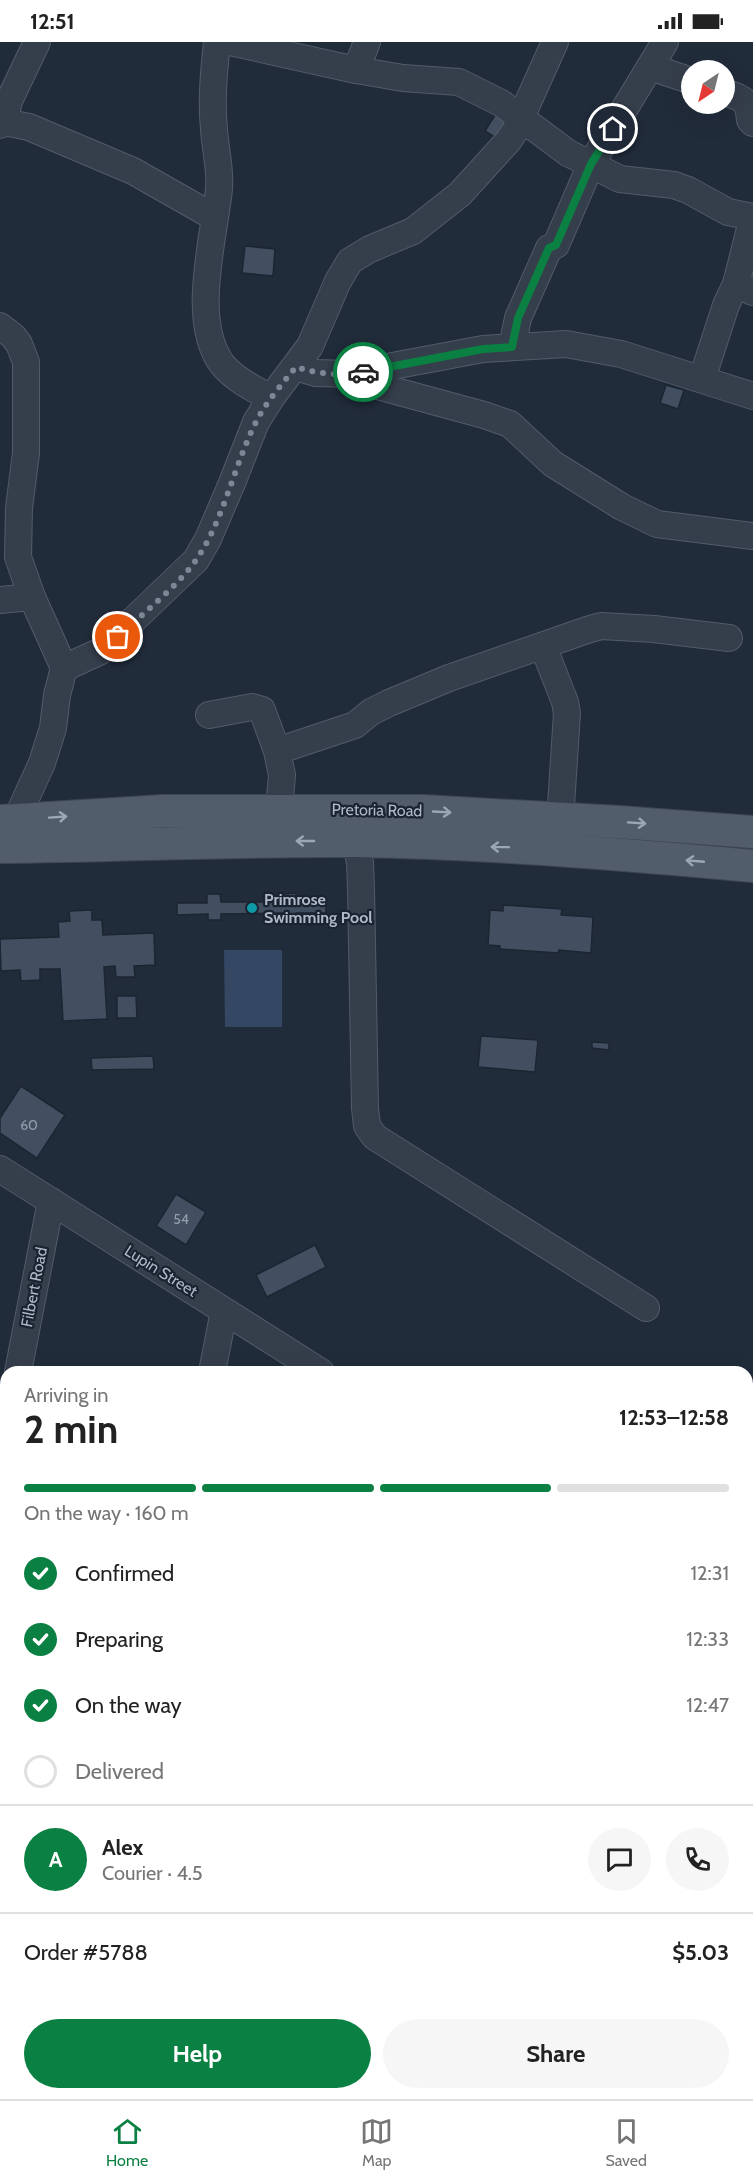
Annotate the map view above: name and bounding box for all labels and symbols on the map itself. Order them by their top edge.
north arrow [681,60,735,114]
pin [587,103,638,154]
courier [333,342,393,402]
pin [92,611,143,662]
street label: Pretoria Road [332,800,422,820]
one-way arrow [432,806,452,817]
one-way arrow [48,812,68,823]
one-way arrow [626,818,646,829]
one-way arrow [296,835,316,847]
one-way arrow [491,841,511,852]
one-way arrow [685,855,705,866]
place label: Primrose Swimming Pool [264,890,372,927]
marker: Primrose Swimming Pool [245,901,259,915]
house number: 60 [20,1116,38,1134]
house number: 54 [173,1210,189,1228]
street label: Lupin Street [121,1241,201,1301]
street label: Filbert Road [17,1245,51,1329]

